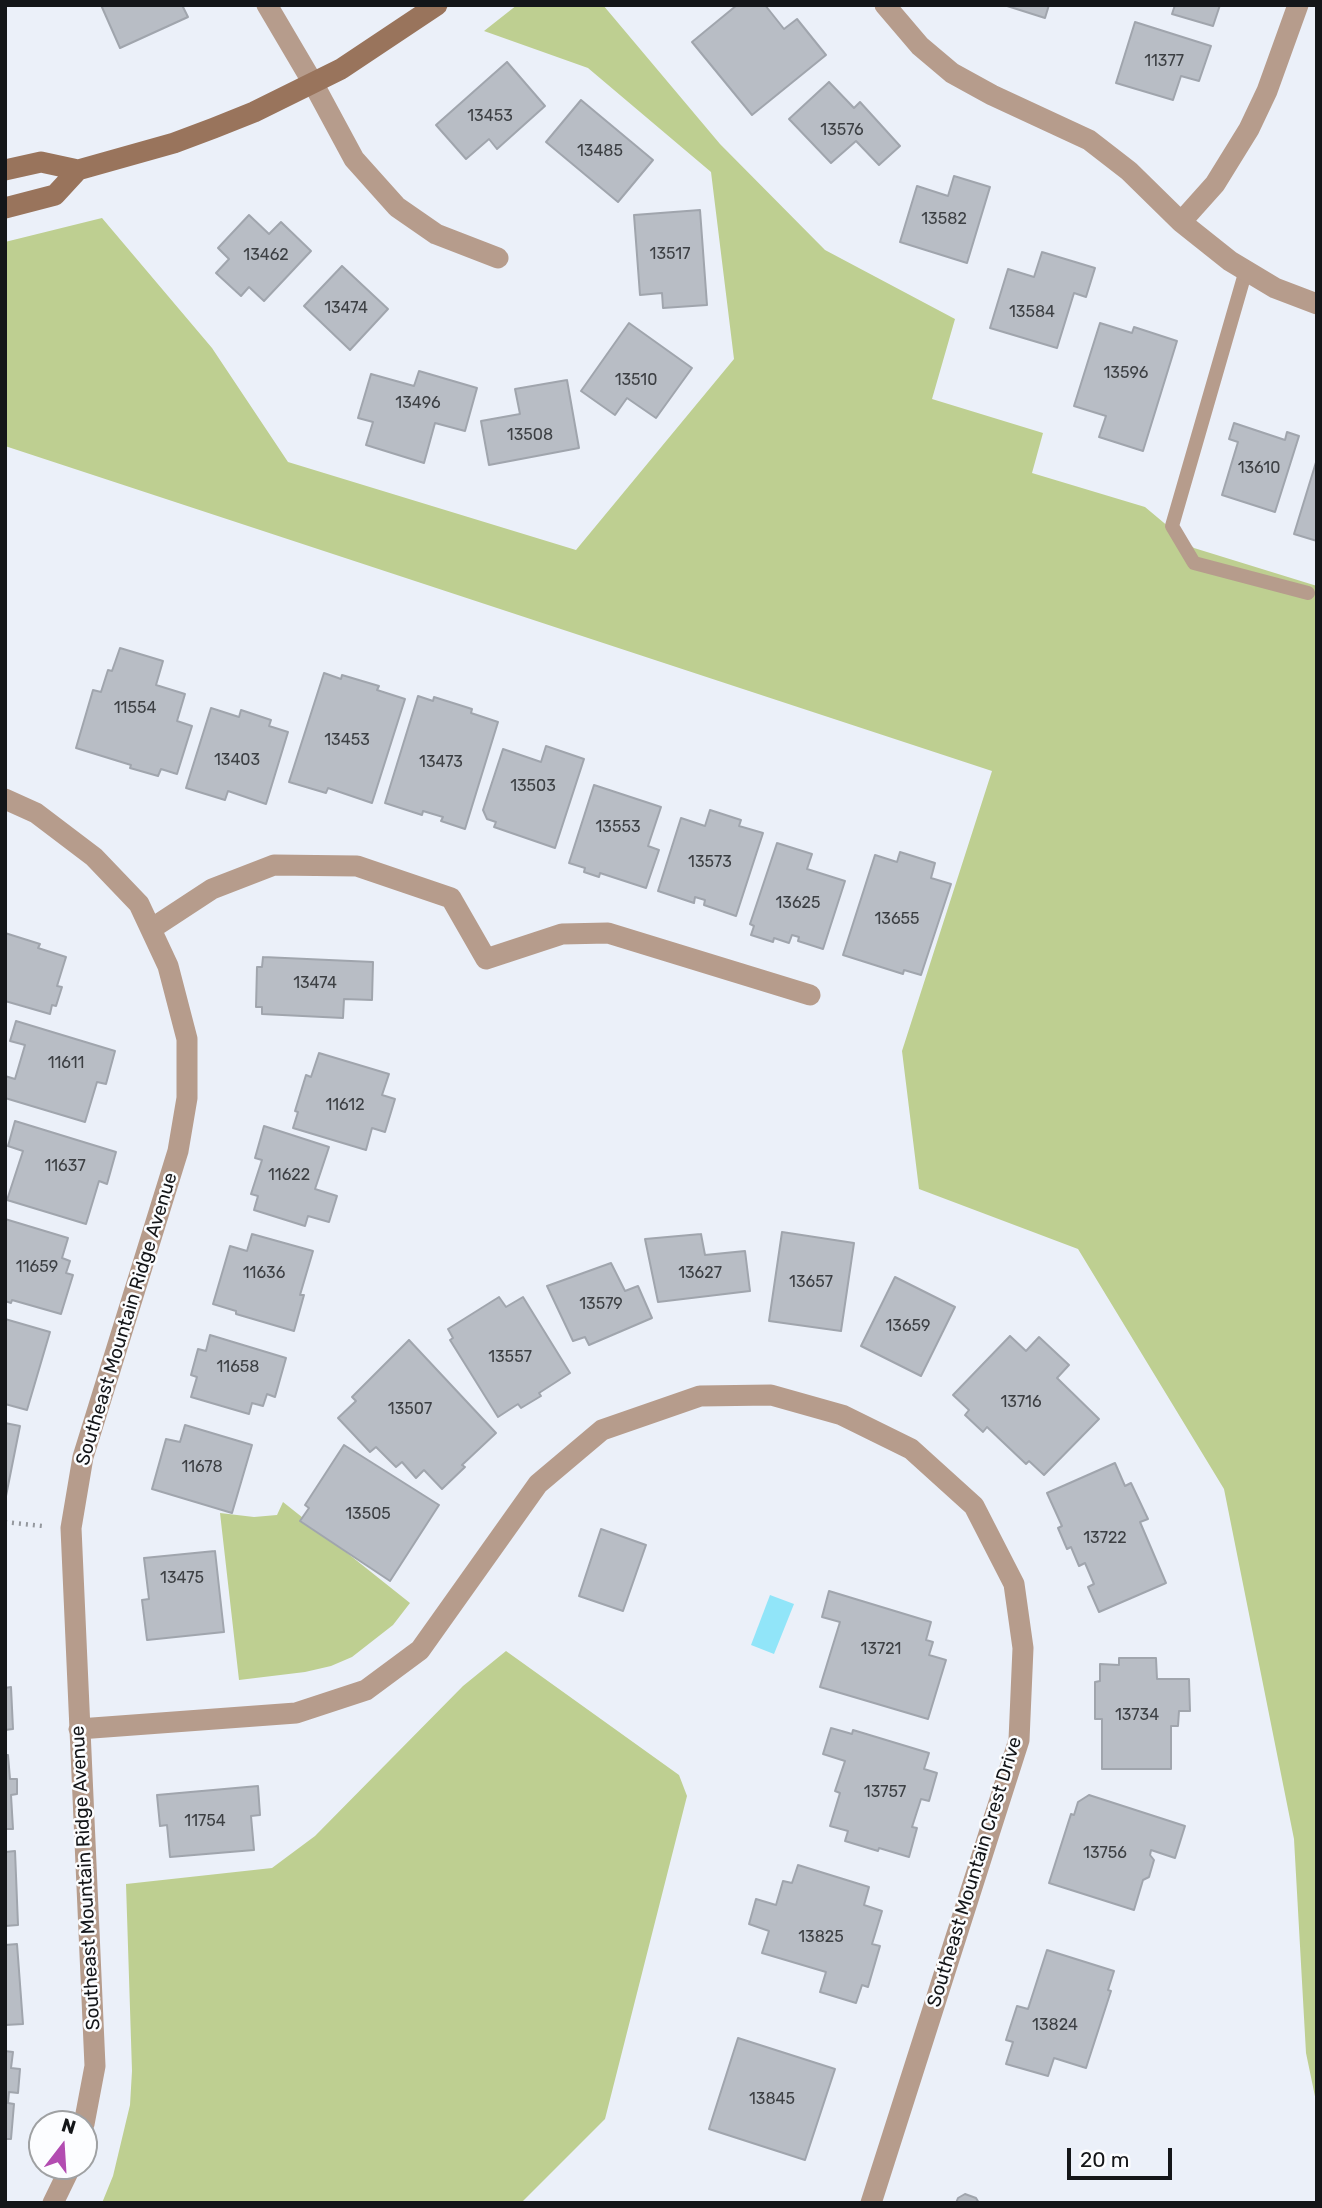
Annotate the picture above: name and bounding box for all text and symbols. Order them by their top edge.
house number: 11377 [1144,51,1184,71]
house number: 13453 [467,106,513,126]
house number: 13576 [820,120,864,140]
house number: 13485 [577,141,623,161]
house number: 13582 [921,209,967,229]
house number: 13517 [650,244,690,264]
house number: 13462 [243,245,289,265]
house number: 13474 [324,298,368,318]
house number: 13584 [1009,302,1055,322]
house number: 13596 [1104,363,1148,383]
house number: 13510 [615,370,657,390]
house number: 13496 [395,393,441,413]
house number: 13508 [507,425,553,445]
house number: 13610 [1238,458,1280,478]
house number: 11554 [114,698,156,718]
house number: 13453 [324,730,370,750]
house number: 13403 [214,750,260,770]
house number: 13473 [419,752,463,772]
house number: 13503 [510,776,556,796]
house number: 13553 [595,817,641,837]
house number: 13573 [688,852,732,872]
house number: 13625 [775,893,821,913]
house number: 13655 [874,909,920,929]
house number: 13474 [293,973,337,993]
house number: 11611 [48,1053,84,1073]
house number: 11612 [325,1095,365,1115]
house number: 11637 [44,1156,86,1176]
house number: 11622 [268,1165,310,1185]
street label: Southeast Mountain Ridge Avenue [72,1170,182,1468]
house number: 11659 [16,1257,58,1277]
house number: 11636 [243,1263,285,1283]
house number: 13627 [678,1263,722,1283]
house number: 13657 [789,1272,833,1292]
house number: 13579 [579,1294,623,1314]
house number: 13659 [885,1316,931,1336]
house number: 13557 [488,1347,532,1367]
house number: 11658 [216,1357,260,1377]
house number: 13716 [1000,1392,1042,1412]
house number: 13507 [388,1399,432,1419]
house number: 11678 [181,1457,223,1477]
house number: 13505 [345,1504,391,1524]
house number: 13722 [1083,1528,1127,1548]
house number: 13475 [160,1568,204,1588]
house number: 13721 [861,1639,901,1659]
house number: 13734 [1115,1705,1159,1725]
street label: Southeast Mountain Ridge Avenue [67,1725,105,2031]
street label: Southeast Mountain Crest Drive [923,1734,1027,2010]
house number: 13757 [864,1782,906,1802]
house number: 11754 [184,1811,226,1831]
house number: 13756 [1083,1843,1127,1863]
house number: 13825 [798,1927,844,1947]
house number: 13824 [1032,2015,1078,2035]
house number: 13845 [749,2089,795,2109]
north arrow [28,2110,98,2180]
text: N [59,2113,79,2139]
scale bar [1070,2134,1175,2178]
text: 20 m [1080,2147,1129,2172]

